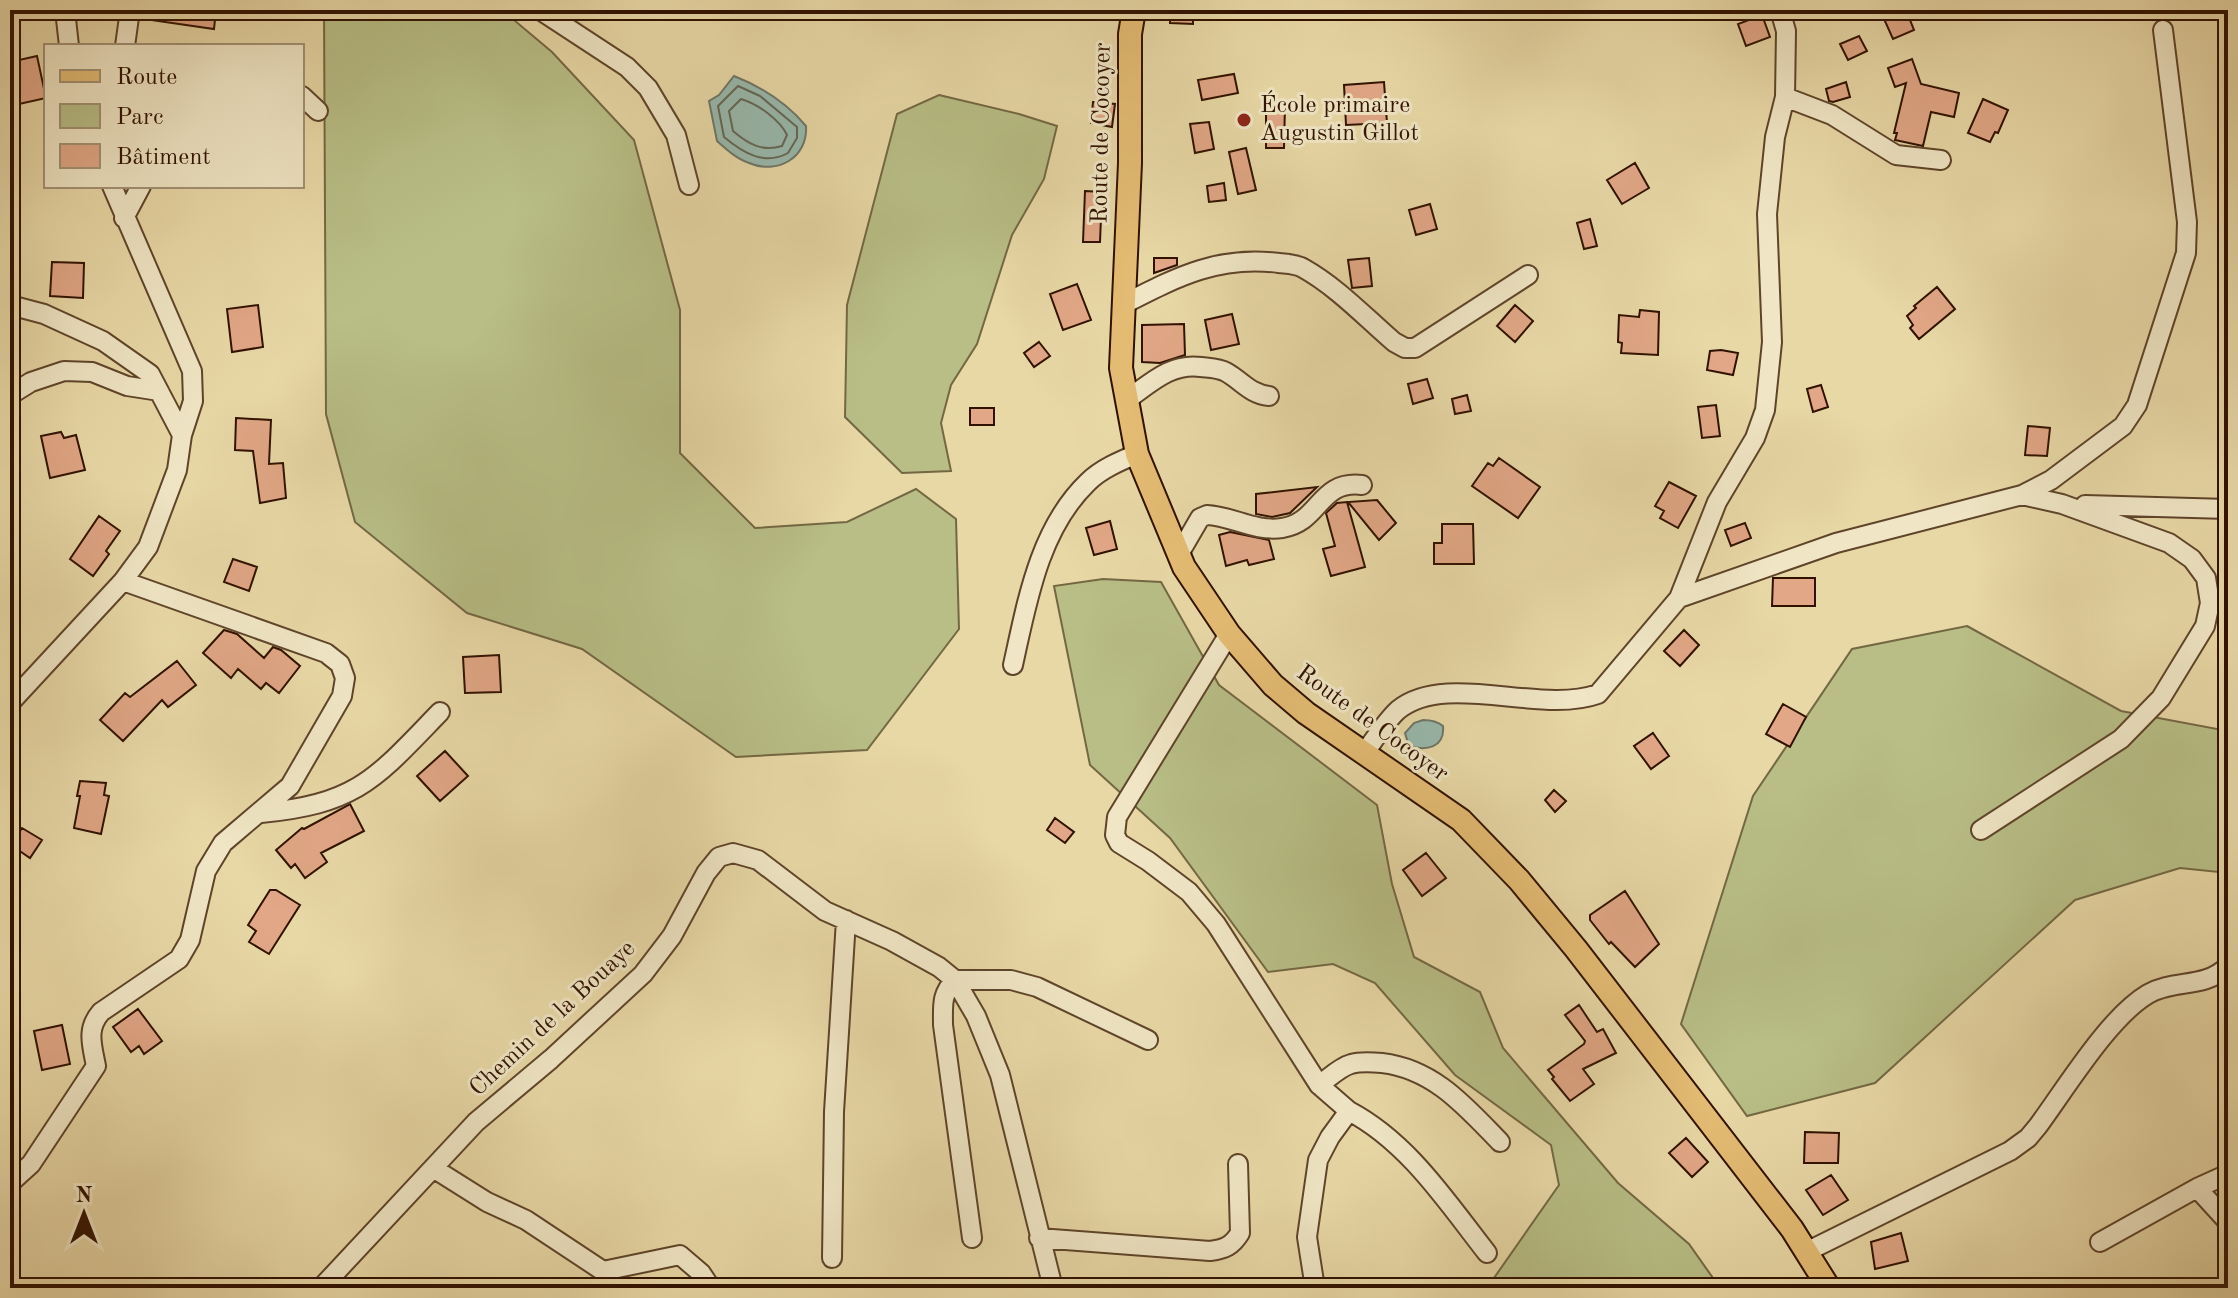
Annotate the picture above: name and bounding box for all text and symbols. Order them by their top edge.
street label: Route de Cocoyer [1088,42,1116,224]
legend [44,44,304,188]
text: Route [116,66,177,90]
place label: École primaire Augustin Gillot [1260,90,1419,146]
text: Parc [116,106,163,130]
marker: École primaire Augustin Gillot [1235,111,1253,129]
text: Bâtiment [116,146,211,170]
street label: Route de Cocoyer [1292,661,1452,787]
street label: Chemin de la Bouaye [466,937,640,1101]
north arrow [44,1174,124,1254]
text: N [76,1185,93,1207]

